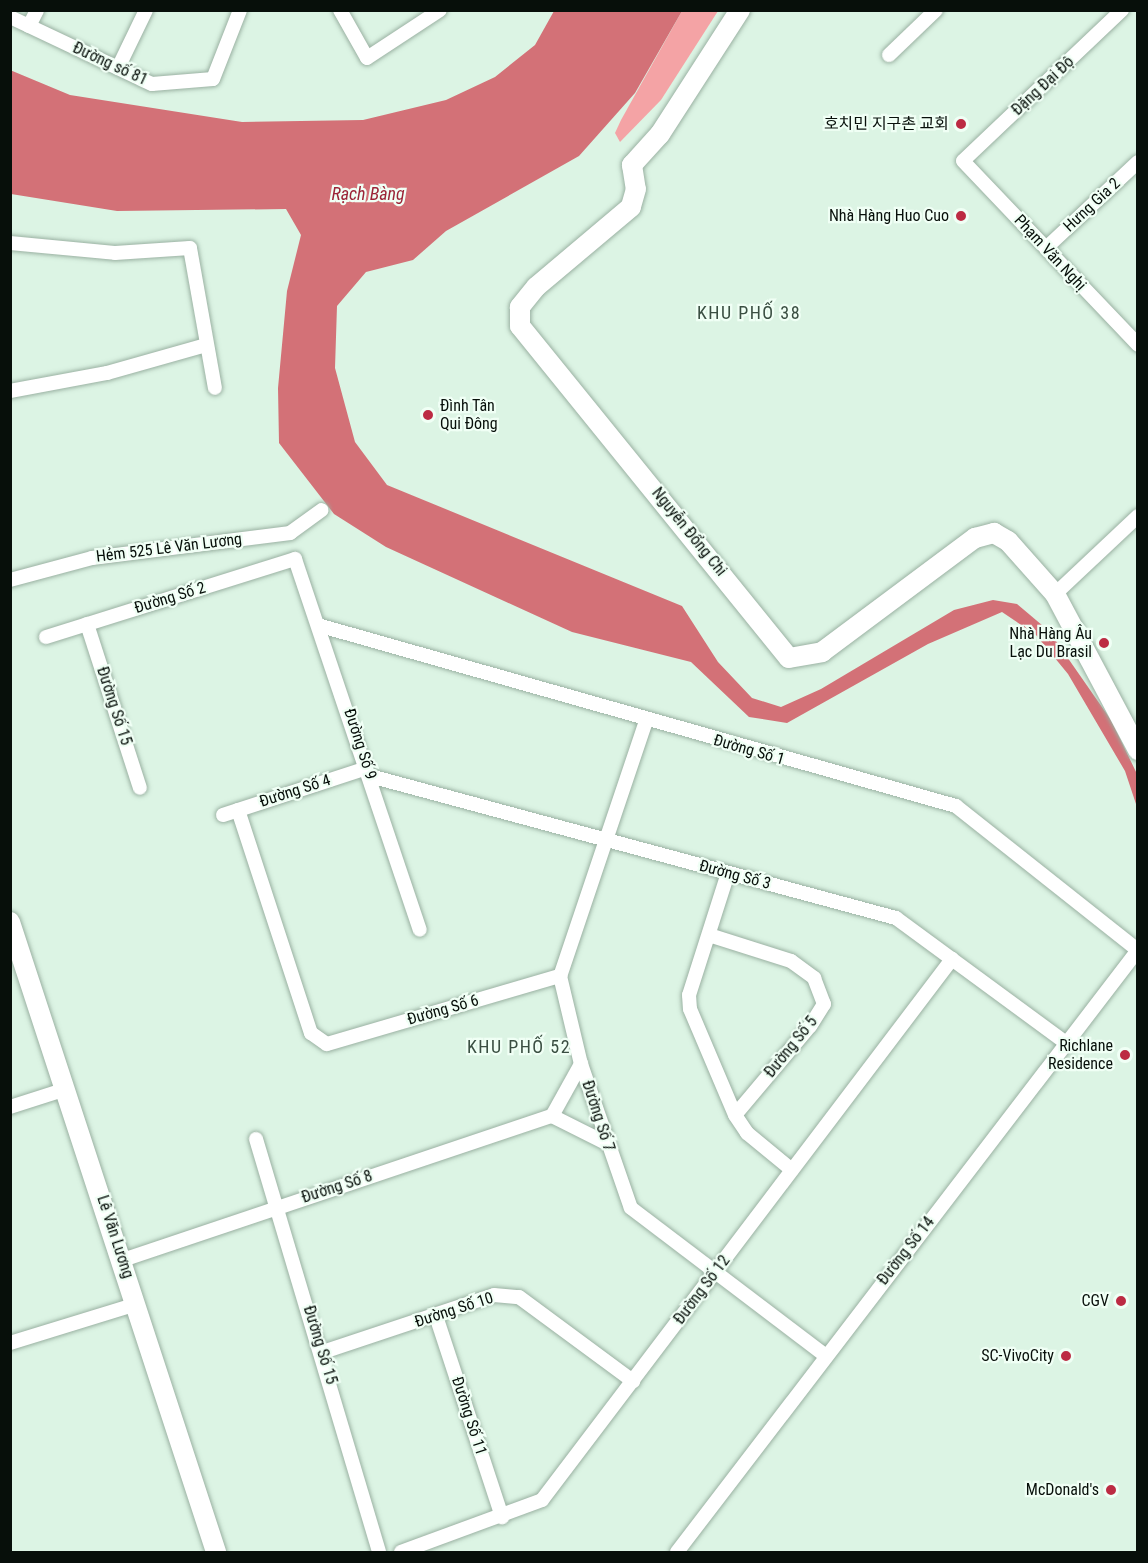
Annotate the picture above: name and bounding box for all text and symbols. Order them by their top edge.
street label: Đường số 81 [70,38,150,90]
street label: Đặng Đại Độ [1008,52,1078,120]
place label: 호치민 지구촌 교회 [824,114,949,134]
marker: 호치민 지구촌 교회 [954,117,968,131]
street label: Hưng Gia 2 [1060,174,1124,236]
water label: Rạch Bàng [331,183,405,205]
place label: Nhà Hàng Huo Cuo [829,206,949,226]
marker: Nhà Hàng Huo Cuo [954,209,968,223]
street label: Phạm Văn Nghị [1010,211,1090,295]
district label: KHU PHỐ 38 [697,302,801,324]
place label: Đình Tân Qui Đông [440,396,498,434]
marker: Đình Tân Qui Đông [421,408,435,422]
street label: Nguyễn Đổng Chi [647,484,731,580]
street label: Hẻm 525 Lê Văn Lương [95,530,243,566]
street label: Đường Số 2 [132,578,208,618]
place label: Nhà Hàng Âu Lạc Du Brasil [1009,624,1092,662]
marker: Nhà Hàng Âu Lạc Du Brasil [1097,636,1111,650]
street label: Đường Số 15 [92,664,136,748]
street label: Đường Số 9 [340,706,380,782]
street label: Đường Số 1 [711,731,787,769]
street label: Đường Số 4 [257,771,333,811]
street label: Đường Số 3 [697,856,773,894]
street label: Đường Số 6 [405,991,481,1029]
street label: Đường Số 5 [760,1012,822,1082]
district label: KHU PHỐ 52 [467,1036,571,1058]
place label: Richlane Residence [1048,1036,1113,1074]
marker: Richlane Residence [1118,1048,1132,1062]
street label: Đường Số 7 [578,1078,618,1154]
street label: Đường Số 8 [299,1167,375,1207]
street label: Lê Văn Lương [93,1193,137,1281]
street label: Đường Số 14 [873,1213,939,1289]
street label: Đường Số 12 [670,1252,734,1328]
street label: Đường Số 10 [412,1288,496,1332]
place label: CGV [1082,1291,1109,1311]
marker: CGV [1114,1294,1128,1308]
street label: Đường Số 15 [299,1303,341,1387]
place label: SC-VivoCity [981,1346,1054,1366]
marker: SC-VivoCity [1059,1349,1073,1363]
street label: Đường Số 11 [447,1374,491,1458]
place label: McDonald's [1026,1480,1099,1500]
marker: McDonald's [1104,1483,1118,1497]

